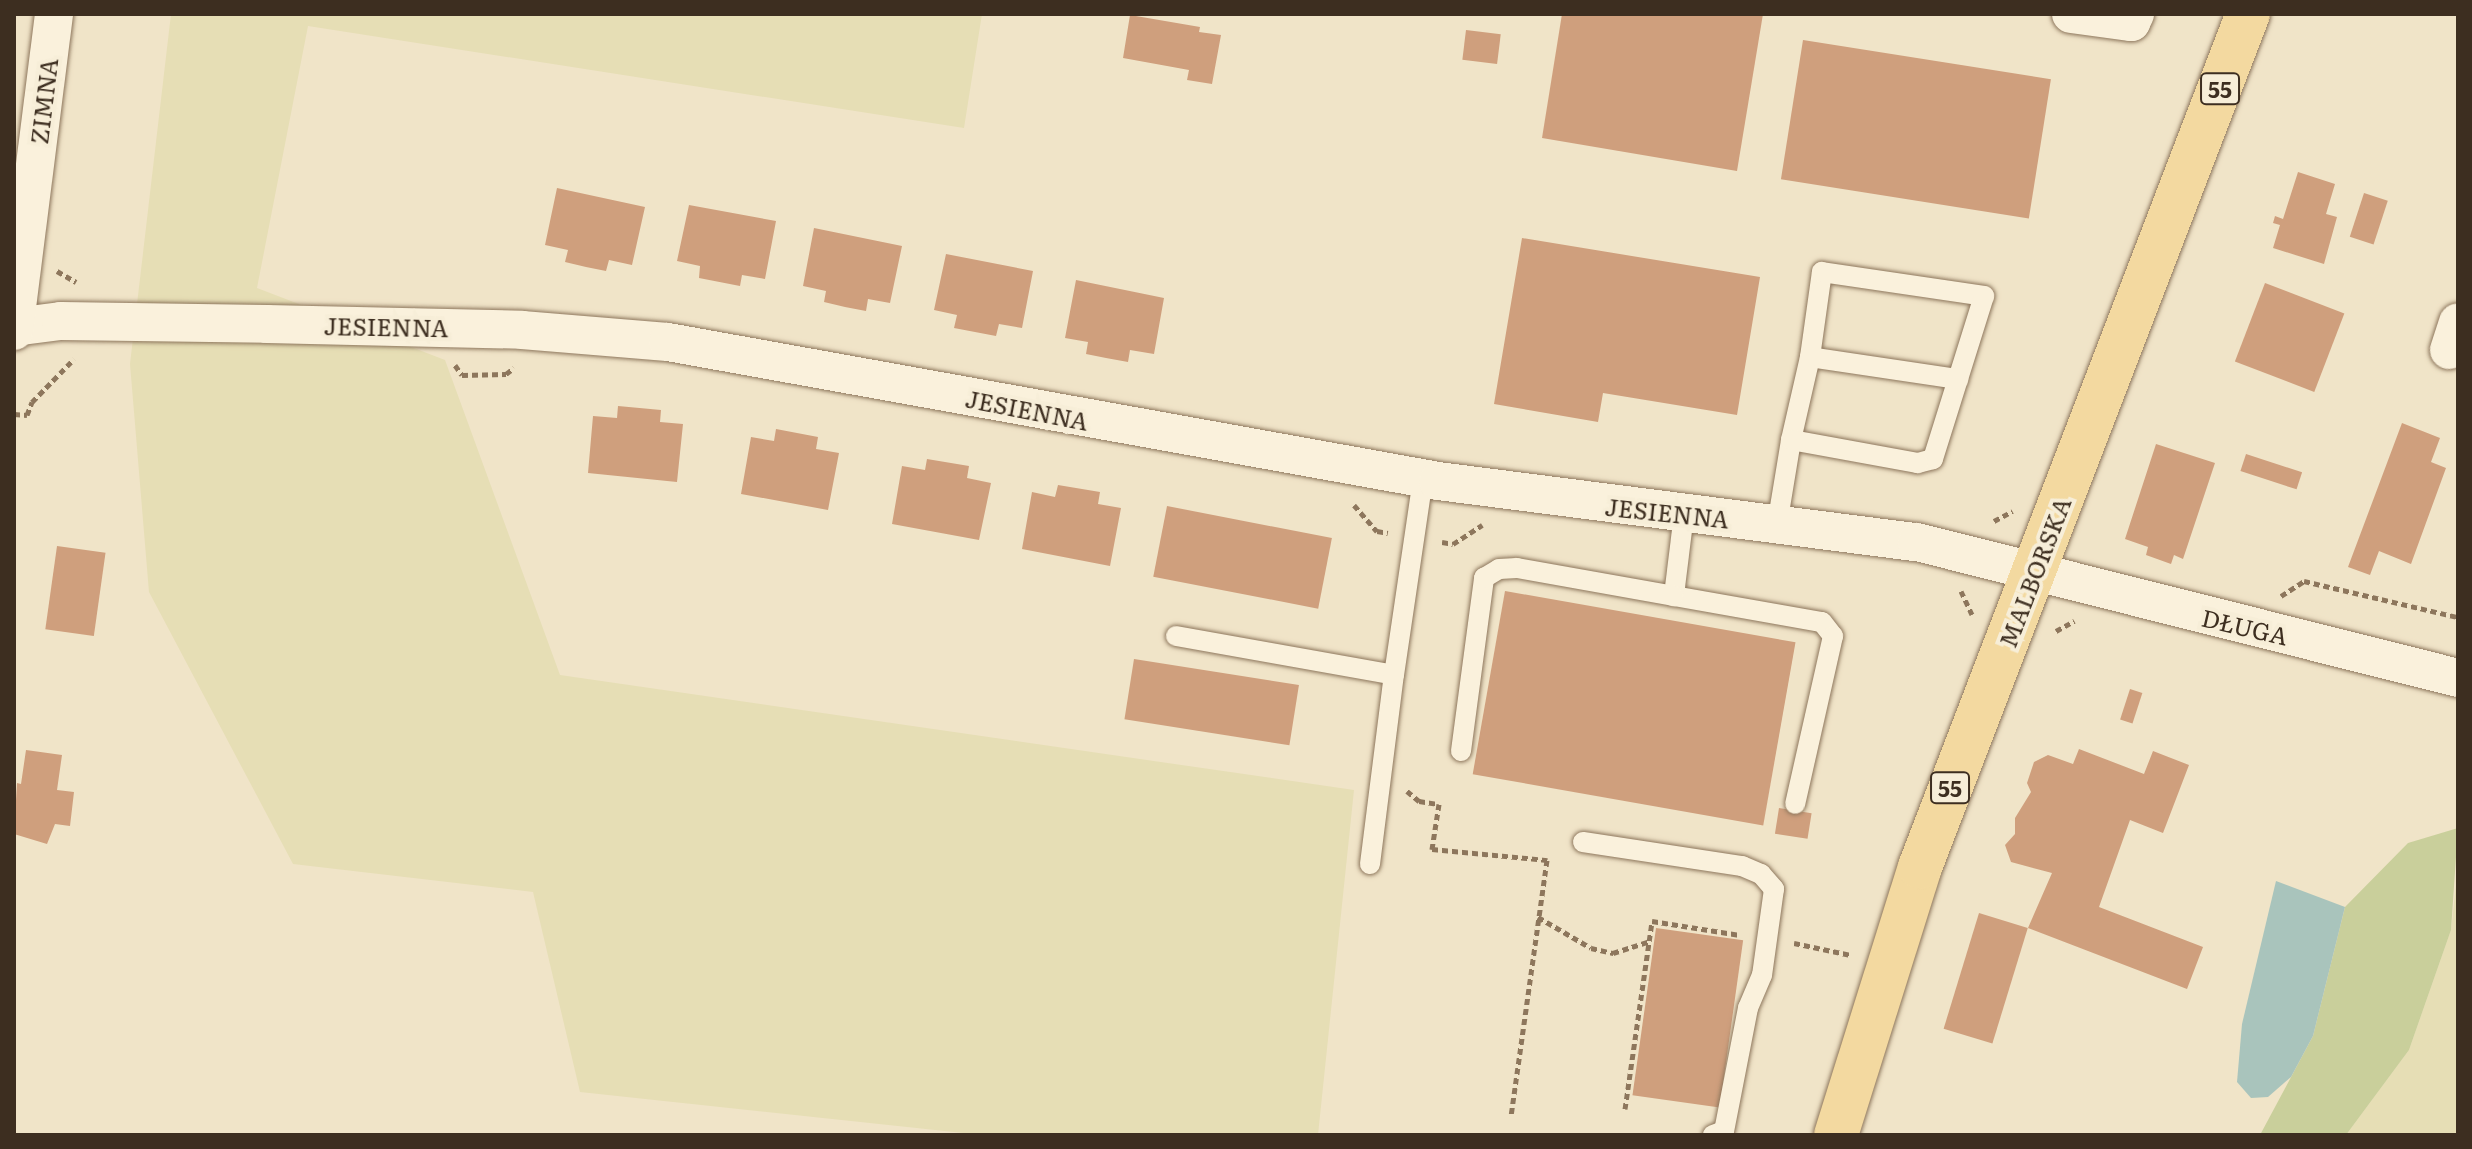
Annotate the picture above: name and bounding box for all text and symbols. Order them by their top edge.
street label: ZIMNA [23,56,63,146]
road number: 55 [2200,71,2240,107]
street label: JESIENNA [323,311,449,341]
street label: JESIENNA [963,383,1091,435]
street label: JESIENNA [1604,491,1730,533]
street label: MALBORSKA [1992,493,2076,651]
street label: DŁUGA [2199,602,2291,650]
road number: 55 [1930,770,1970,806]

